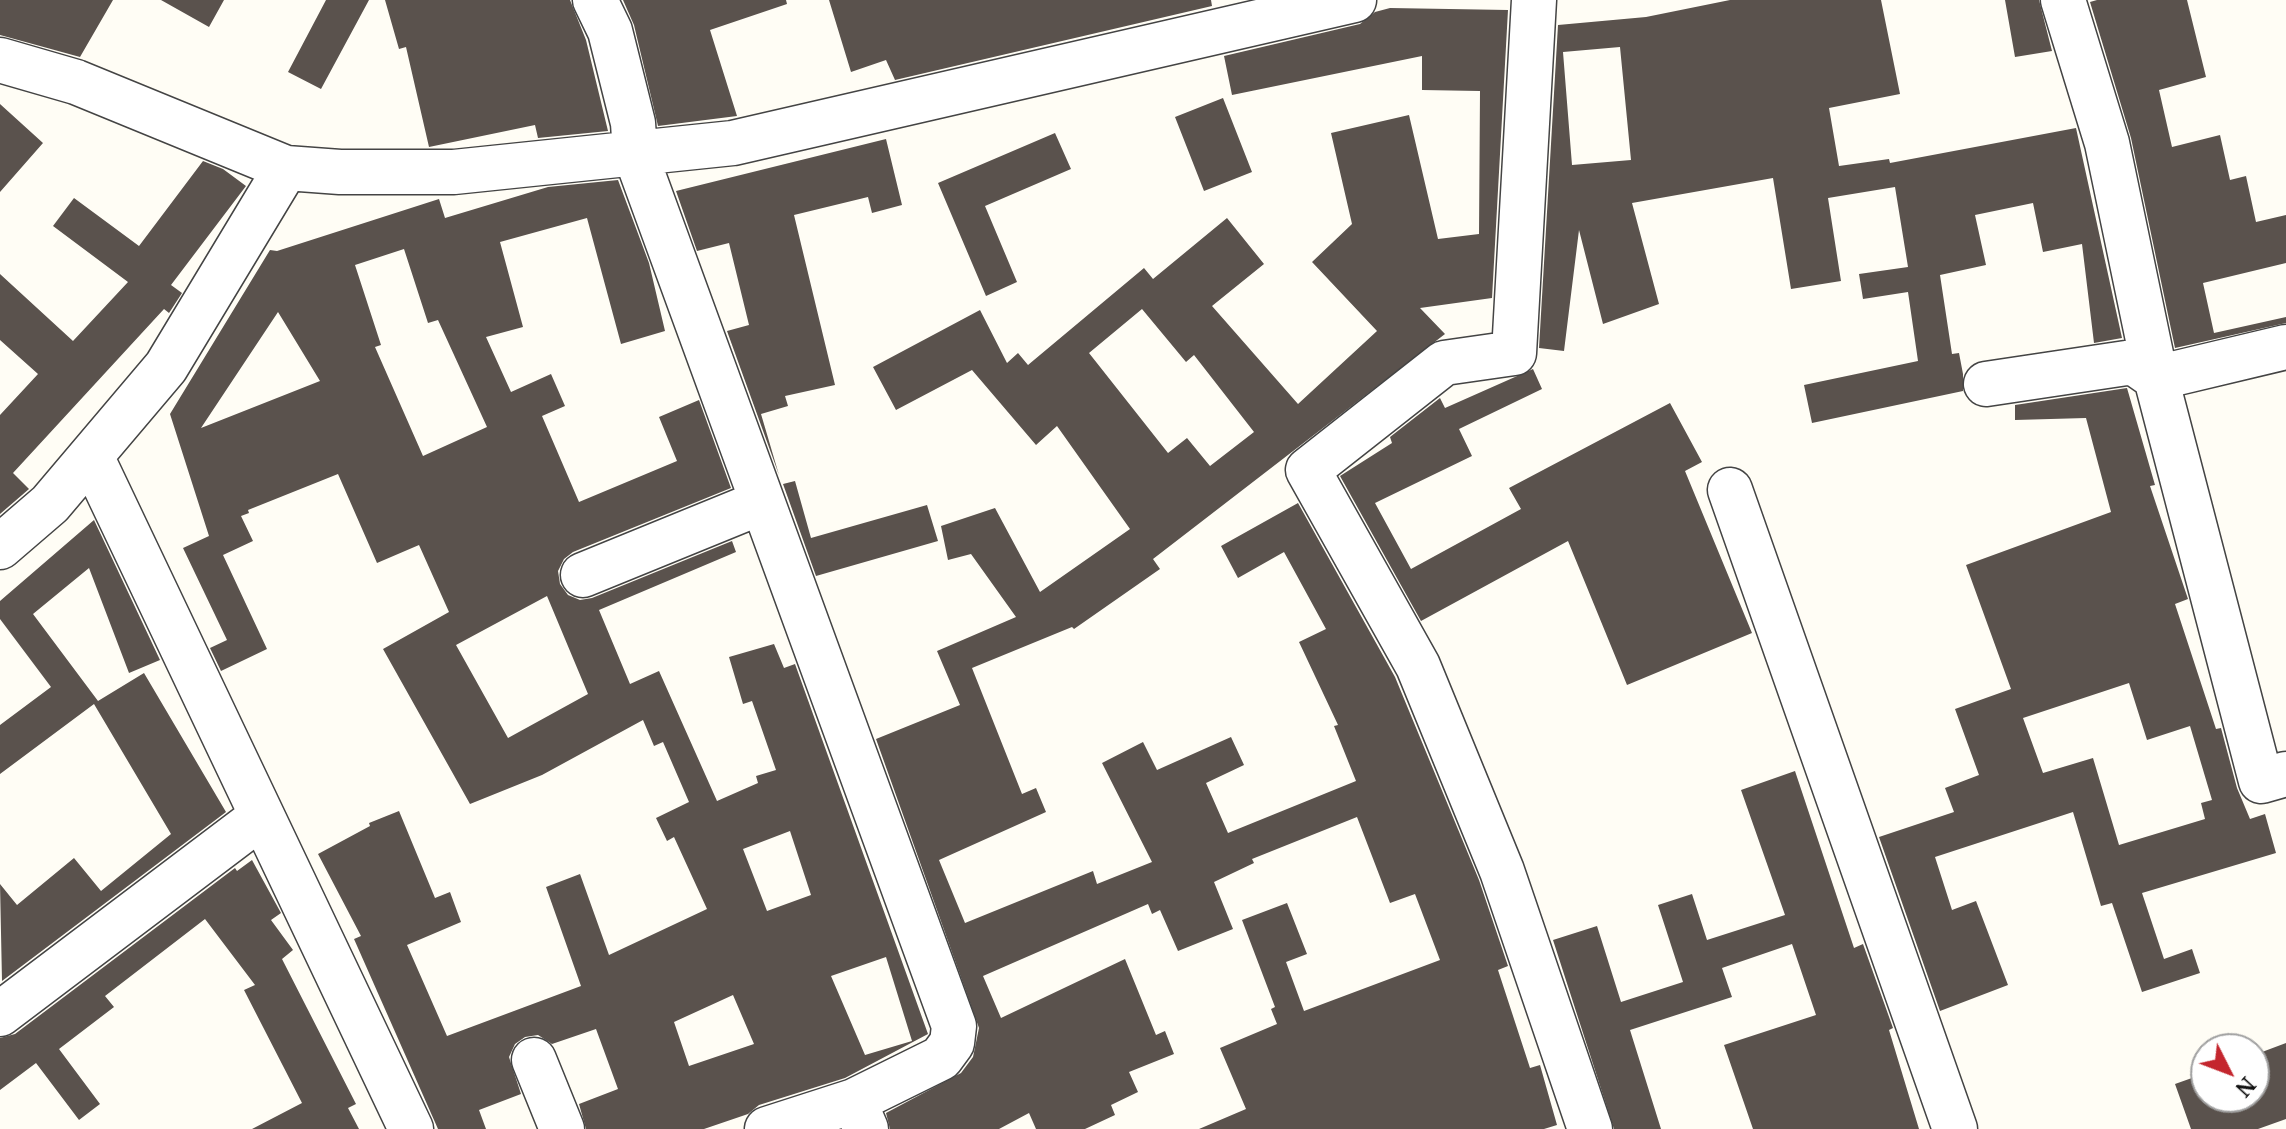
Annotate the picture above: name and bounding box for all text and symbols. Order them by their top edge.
north arrow [2190,1033,2270,1113]
text: N [2229,1071,2263,1104]

